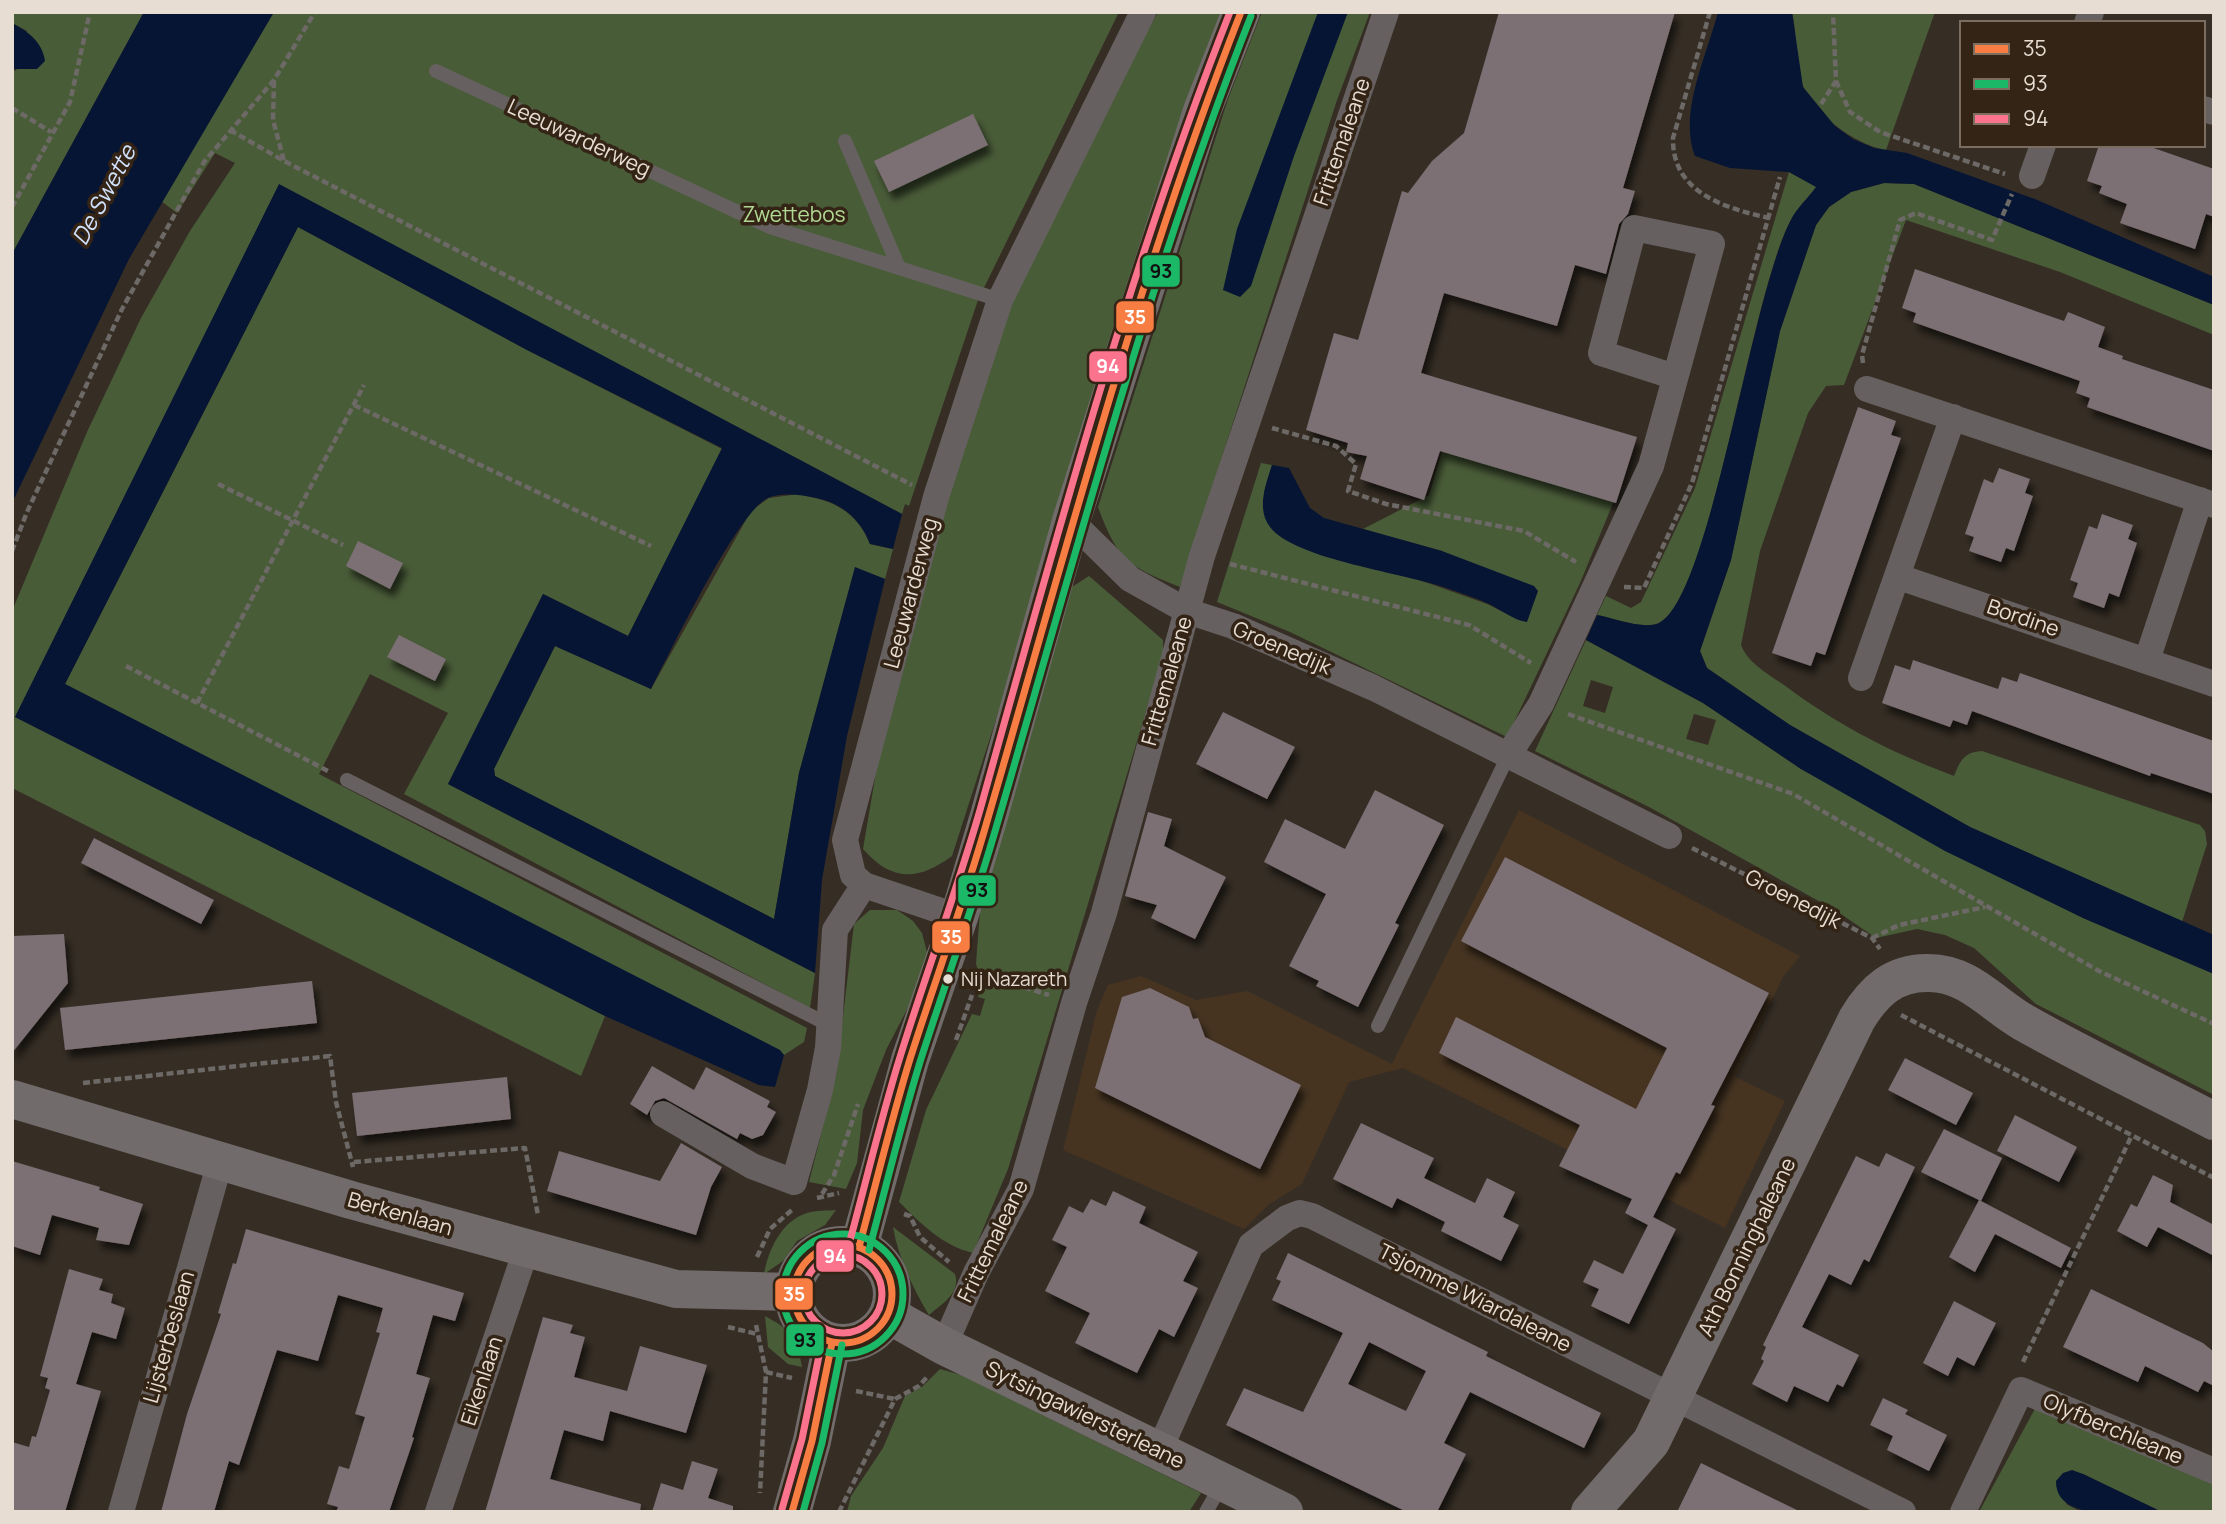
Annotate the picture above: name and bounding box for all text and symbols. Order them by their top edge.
legend [1960,21,2205,147]
text: 35 [2023,34,2047,62]
text: 93 [2023,69,2048,97]
street label: Frittemaleane [1306,74,1376,209]
street label: Leeuwarderweg [503,92,656,183]
text: 94 [2023,104,2048,132]
water label: De Swette [63,138,144,250]
park label: Zwettebos [742,200,846,228]
line badge: 93 [1141,254,1181,288]
text: 93 [1150,258,1172,284]
line badge: 35 [1115,300,1155,334]
text: 35 [1124,304,1146,330]
line badge: 94 [1088,350,1128,383]
text: 94 [1096,353,1120,379]
street label: Leeuwarderweg [876,514,944,671]
street label: Bordine [1983,592,2063,642]
street label: Frittemaleane [1134,613,1198,749]
street label: Groenedijk [1229,614,1336,681]
street label: Groenedijk [1741,862,1847,935]
line badge: 93 [957,874,997,907]
text: 93 [966,877,988,903]
line badge: 35 [931,920,971,954]
text: 35 [940,924,962,950]
place label: Nij Nazareth [961,966,1067,992]
marker: Nij Nazareth [941,972,955,986]
street label: Ath Bonninghaleane [1691,1153,1802,1341]
street label: Frittemaleane [950,1174,1034,1307]
street label: Berkenlaan [344,1185,456,1241]
street label: Tsjomme Wiardaleane [1374,1236,1577,1358]
line badge: 94 [815,1239,855,1273]
text: 94 [823,1243,847,1269]
street label: Lijsterbeslaan [136,1267,200,1406]
line badge: 35 [774,1277,814,1311]
text: 35 [783,1281,805,1307]
line badge: 93 [785,1323,825,1357]
text: 93 [794,1327,816,1353]
street label: Eikenlaan [453,1333,509,1429]
street label: Sytsingawiersterleane [981,1354,1189,1474]
street label: Olyfberchleane [2039,1386,2188,1470]

